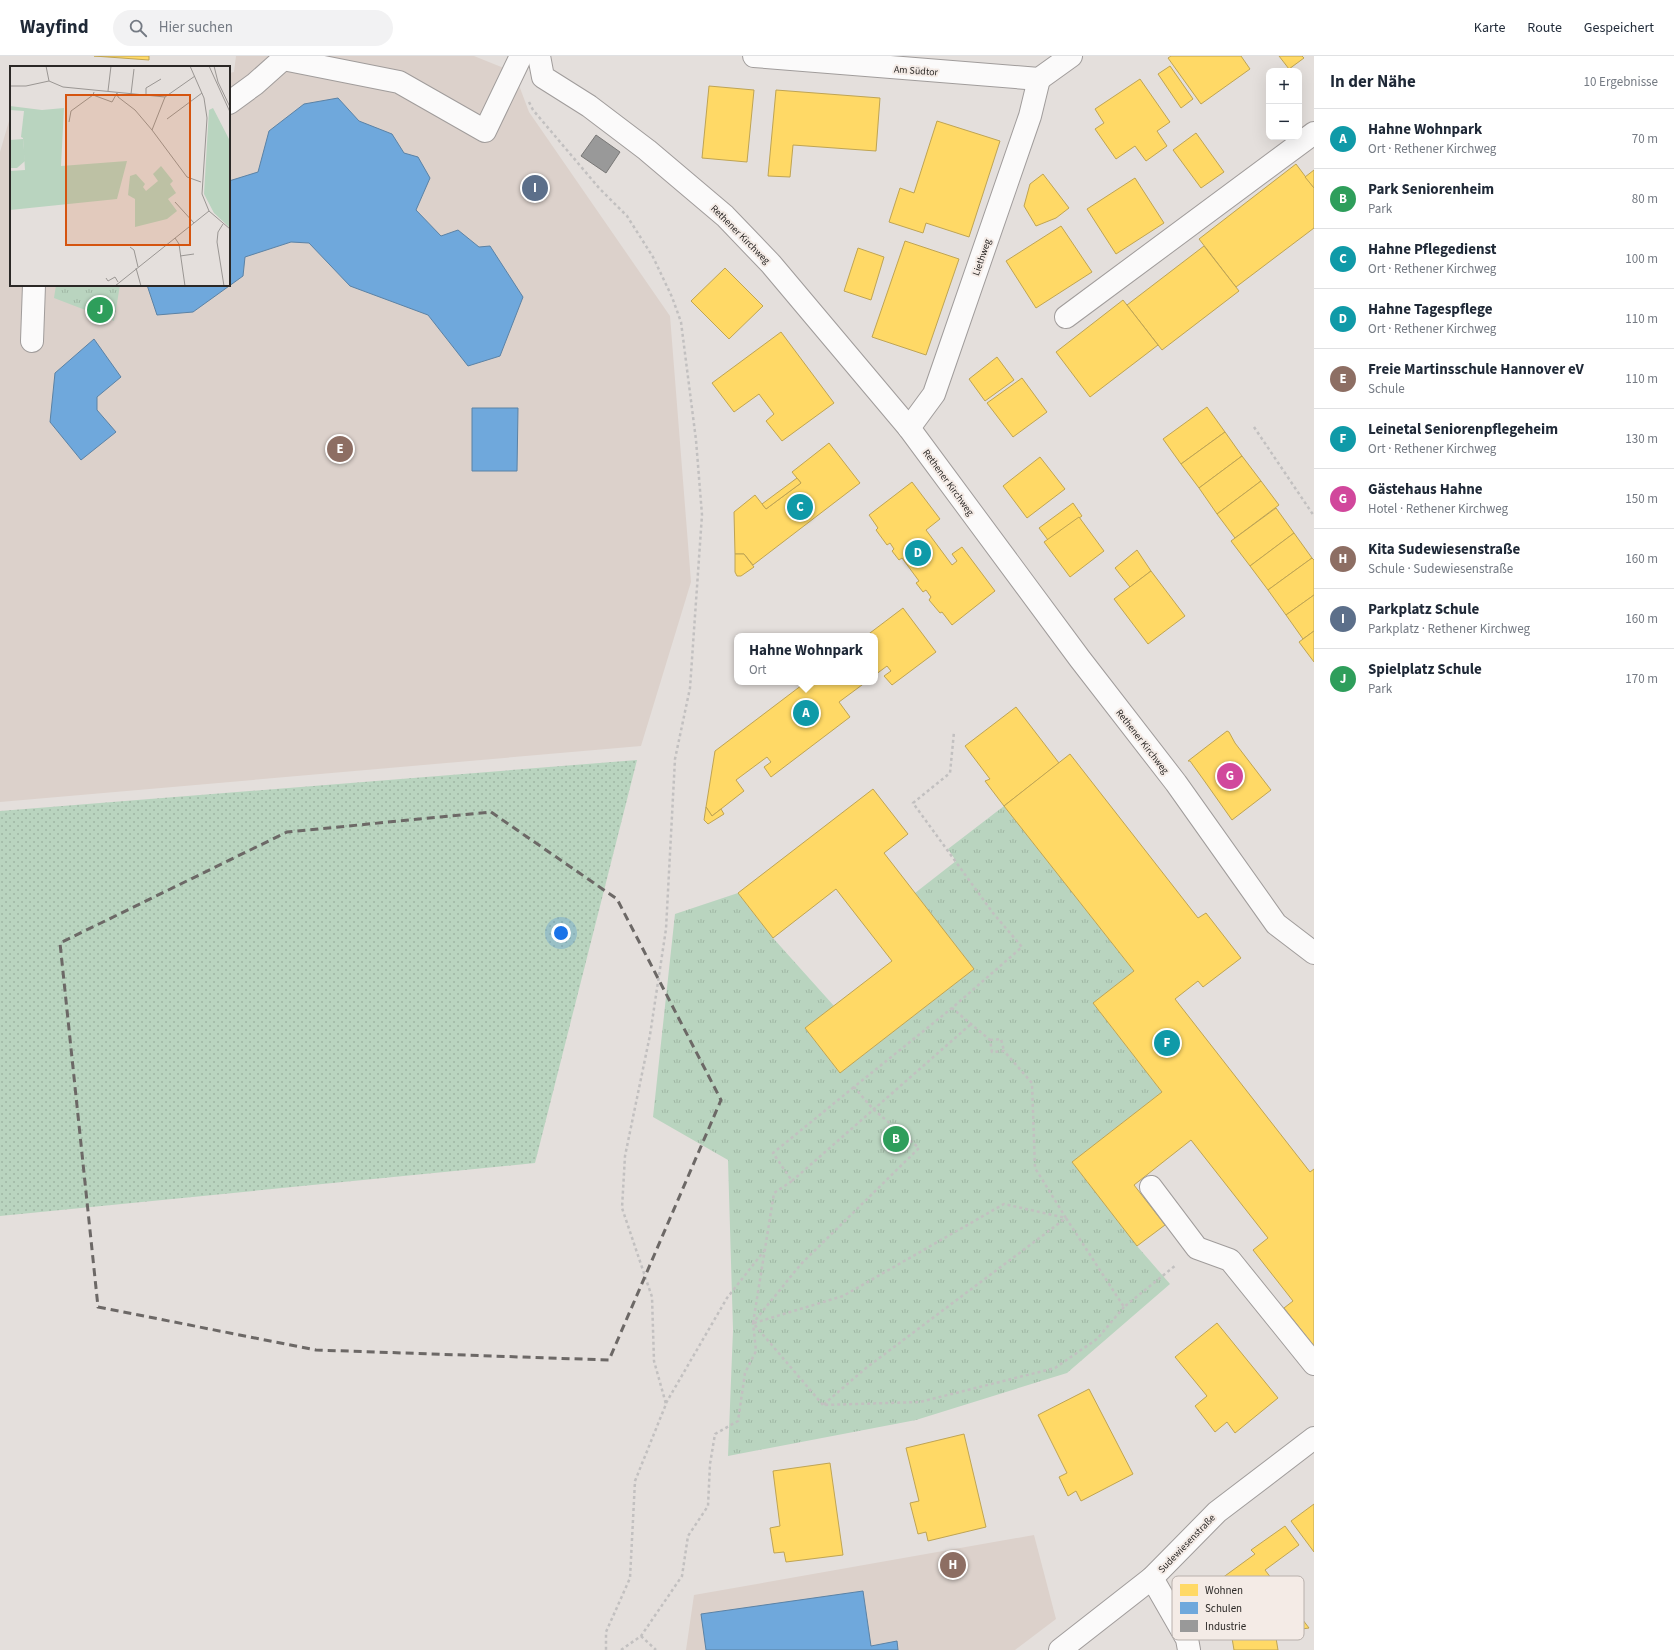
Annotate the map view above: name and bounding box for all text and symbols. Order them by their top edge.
search box [113,10,393,46]
text: Wayfind [20,14,89,41]
icon: search [127,17,149,39]
text: Hier suchen [159,17,233,38]
text: Karte [1474,18,1505,38]
text: Route [1527,18,1562,38]
text: Gespeichert [1584,18,1654,38]
street label: Am Südtor [893,62,939,80]
inset map [10,66,230,286]
map controls [1266,68,1302,140]
button: + [1266,68,1302,104]
text: In der Nähe [1330,70,1416,94]
text: 10 Ergebnisse [1584,73,1658,91]
button: − [1266,104,1302,140]
text: Hahne Wohnpark [1368,119,1482,140]
text: A [1339,130,1347,148]
text: 70 m [1632,130,1658,148]
text: Ort · Rethener Kirchweg [1368,140,1496,158]
pin: I [522,173,548,203]
text: Park Seniorenheim [1368,179,1494,200]
text: B [1339,190,1347,208]
text: 80 m [1632,190,1658,208]
text: Park [1368,200,1392,218]
street label: Rethener Kirchweg [707,202,773,268]
street label: Liethweg [969,237,995,278]
text: Hahne Pflegedienst [1368,239,1497,260]
text: C [1339,250,1347,268]
text: 100 m [1625,250,1658,268]
text: Ort · Rethener Kirchweg [1368,260,1496,278]
pin: J [87,295,113,325]
text: Hahne Tagespflege [1368,299,1492,320]
text: D [1339,310,1347,328]
text: 110 m [1625,310,1658,328]
text: Ort · Rethener Kirchweg [1368,320,1496,338]
text: Freie Martinsschule Hannover eV [1368,359,1584,380]
text: E [1339,370,1347,388]
text: 110 m [1625,370,1658,388]
text: Schule [1368,380,1405,398]
text: Leinetal Seniorenpflegeheim [1368,419,1558,440]
text: F [1340,430,1346,448]
text: 130 m [1625,430,1658,448]
pin: E [327,434,353,464]
text: Ort · Rethener Kirchweg [1368,440,1496,458]
street label: Rethener Kirchweg [919,447,977,519]
text: Gästehaus Hahne [1368,479,1483,500]
text: G [1339,490,1347,508]
text: 150 m [1625,490,1658,508]
pin: C [787,492,813,522]
text: Hotel · Rethener Kirchweg [1368,500,1508,518]
pin: D [905,538,931,568]
text: Kita Sudewiesenstraße [1368,539,1520,560]
text: H [1339,550,1347,568]
text: 160 m [1625,550,1658,568]
text: Schule · Sudewiesenstraße [1368,560,1513,578]
text: Parkplatz Schule [1368,599,1479,620]
text: I [1341,610,1345,628]
text: 160 m [1625,610,1658,628]
text: Parkplatz · Rethener Kirchweg [1368,620,1530,638]
popup [734,633,878,685]
text: Hahne Wohnpark [749,640,863,661]
text: Spielplatz Schule [1368,659,1482,680]
text: Ort [749,661,766,679]
text: J [1340,670,1346,688]
text: 170 m [1625,670,1658,688]
text: Park [1368,680,1392,698]
pin: A [793,698,819,728]
street label: Rethener Kirchweg [1112,706,1172,777]
pin: G [1217,761,1243,791]
your location [551,923,571,943]
pin: F [1154,1028,1180,1058]
pin: B [883,1124,909,1154]
street label: Sudewiesenstraße [1155,1511,1219,1576]
pin: H [940,1550,966,1580]
legend [1172,1576,1304,1640]
text: Wohnen [1205,1583,1243,1598]
text: Schulen [1205,1601,1242,1616]
text: Industrie [1205,1619,1247,1634]

